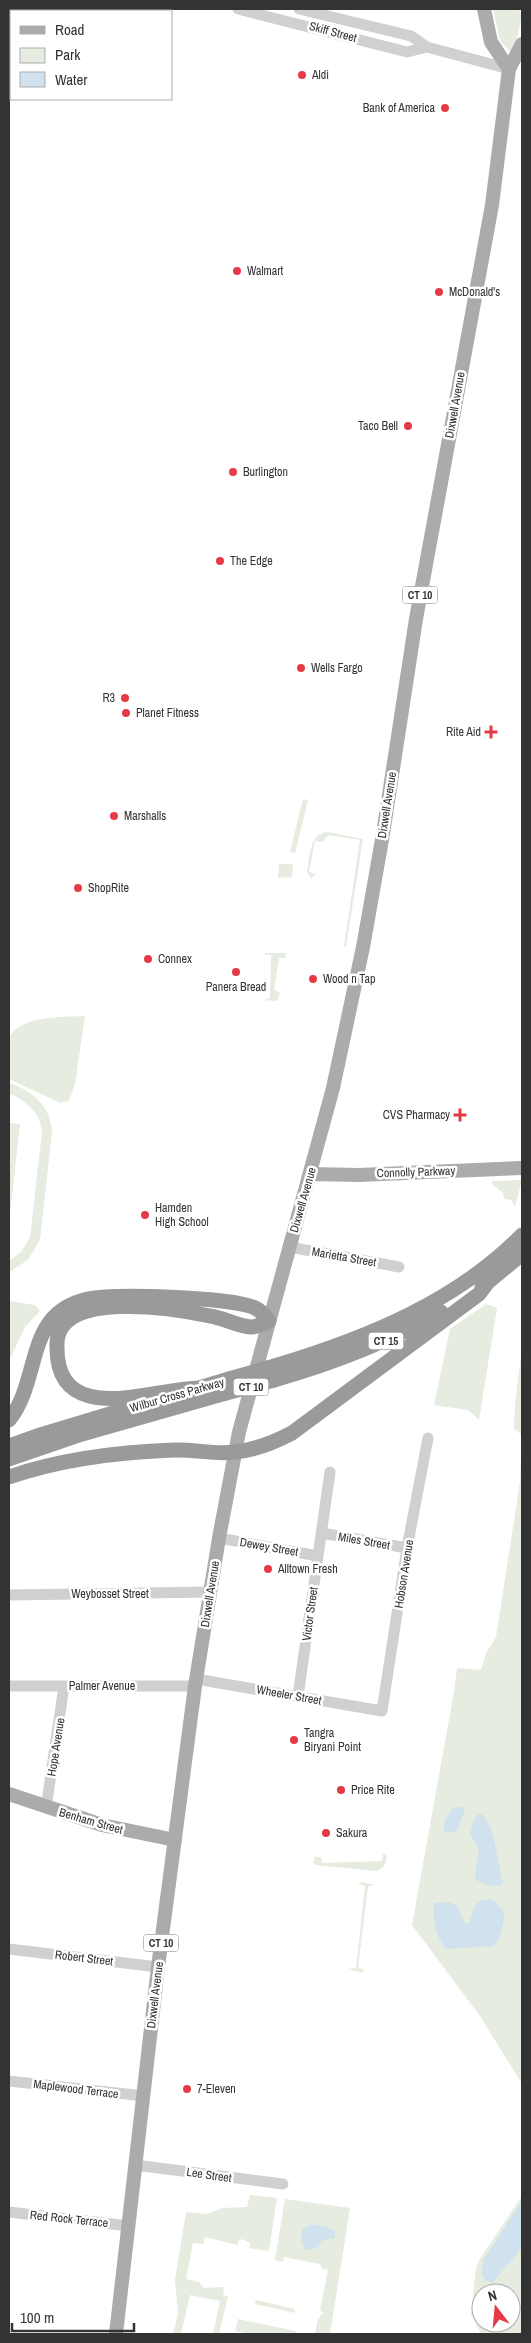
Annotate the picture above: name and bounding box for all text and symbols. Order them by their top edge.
legend [10,10,172,100]
street label: Skiff Street [307,18,359,46]
text: Road [55,19,84,40]
text: Park [55,44,81,65]
place label: Aldi [311,67,329,83]
text: Water [55,69,87,90]
marker: Aldi [296,69,308,81]
place label: Bank of America [363,100,436,116]
marker: Bank of America [439,102,451,114]
place label: Walmart [247,263,284,279]
marker: Walmart [231,265,243,277]
place label: McDonald's [449,284,500,300]
marker: McDonald's [433,286,445,298]
street label: Dixwell Avenue [441,371,469,439]
place label: Taco Bell [358,418,398,434]
marker: Taco Bell [402,420,414,432]
place label: Burlington [243,464,288,480]
marker: Burlington [227,466,239,478]
place label: The Edge [230,553,273,569]
marker: The Edge [214,555,226,567]
road number: CT 10 [402,586,438,604]
place label: Wells Fargo [311,660,363,676]
marker: Wells Fargo [295,662,307,674]
place label: R3 [102,690,115,706]
marker: R3 [119,692,131,704]
place label: Planet Fitness [136,705,199,721]
marker: Planet Fitness [120,707,132,719]
place label: Rite Aid [446,724,481,740]
marker: Rite Aid [485,726,497,738]
street label: Dixwell Avenue [374,771,400,839]
place label: Marshalls [124,808,166,824]
marker: Marshalls [108,810,120,822]
place label: ShopRite [88,880,129,896]
marker: ShopRite [72,882,84,894]
place label: Connex [158,951,192,967]
marker: Connex [142,953,154,965]
marker: Panera Bread [230,966,242,978]
place label: Wood n Tap [323,971,375,987]
marker: Wood n Tap [307,973,319,985]
place label: Panera Bread [206,979,266,995]
place label: CVS Pharmacy [383,1107,450,1123]
marker: CVS Pharmacy [454,1109,466,1121]
street label: Connolly Parkway [376,1163,456,1181]
street label: Dixwell Avenue [286,1166,320,1234]
place label: Hamden High School [155,1200,209,1230]
marker: Hamden High School [139,1209,151,1221]
street label: Marietta Street [311,1243,378,1271]
road number: CT 15 [368,1332,404,1350]
street label: Wilbur Cross Parkway [128,1374,226,1416]
road number: CT 10 [234,1378,268,1395]
street label: Miles Street [337,1529,391,1553]
street label: Dewey Street [239,1534,300,1560]
street label: Hobson Avenue [391,1539,417,1609]
street label: Dixwell Avenue [197,1560,223,1628]
place label: Alltown Fresh [277,1561,338,1577]
marker: Alltown Fresh [262,1563,274,1575]
street label: Weybosset Street [71,1586,149,1602]
street label: Victor Street [298,1586,322,1642]
street label: Palmer Avenue [69,1678,135,1694]
street label: Wheeler Street [255,1681,323,1709]
street label: Hope Avenue [43,1717,69,1777]
place label: Tangra Biryani Point [304,1725,361,1755]
marker: Tangra Biryani Point [288,1734,300,1746]
place label: Price Rite [351,1782,395,1798]
marker: Price Rite [335,1784,347,1796]
street label: Benham Street [57,1804,125,1838]
place label: Sakura [336,1825,368,1841]
marker: Sakura [320,1827,332,1839]
road number: CT 10 [144,1935,178,1952]
street label: Robert Street [54,1946,114,1970]
street label: Dixwell Avenue [143,1961,167,2029]
street label: Maplewood Terrace [32,2076,120,2102]
place label: 7-Eleven [197,2081,236,2097]
marker: 7-Eleven [181,2083,193,2095]
street label: Lee Street [185,2164,233,2186]
street label: Red Rock Terrace [29,2207,109,2231]
north arrow [471,2283,521,2333]
text: N [486,2286,499,2305]
scale bar [12,2300,135,2332]
text: 100 m [20,2307,54,2328]

